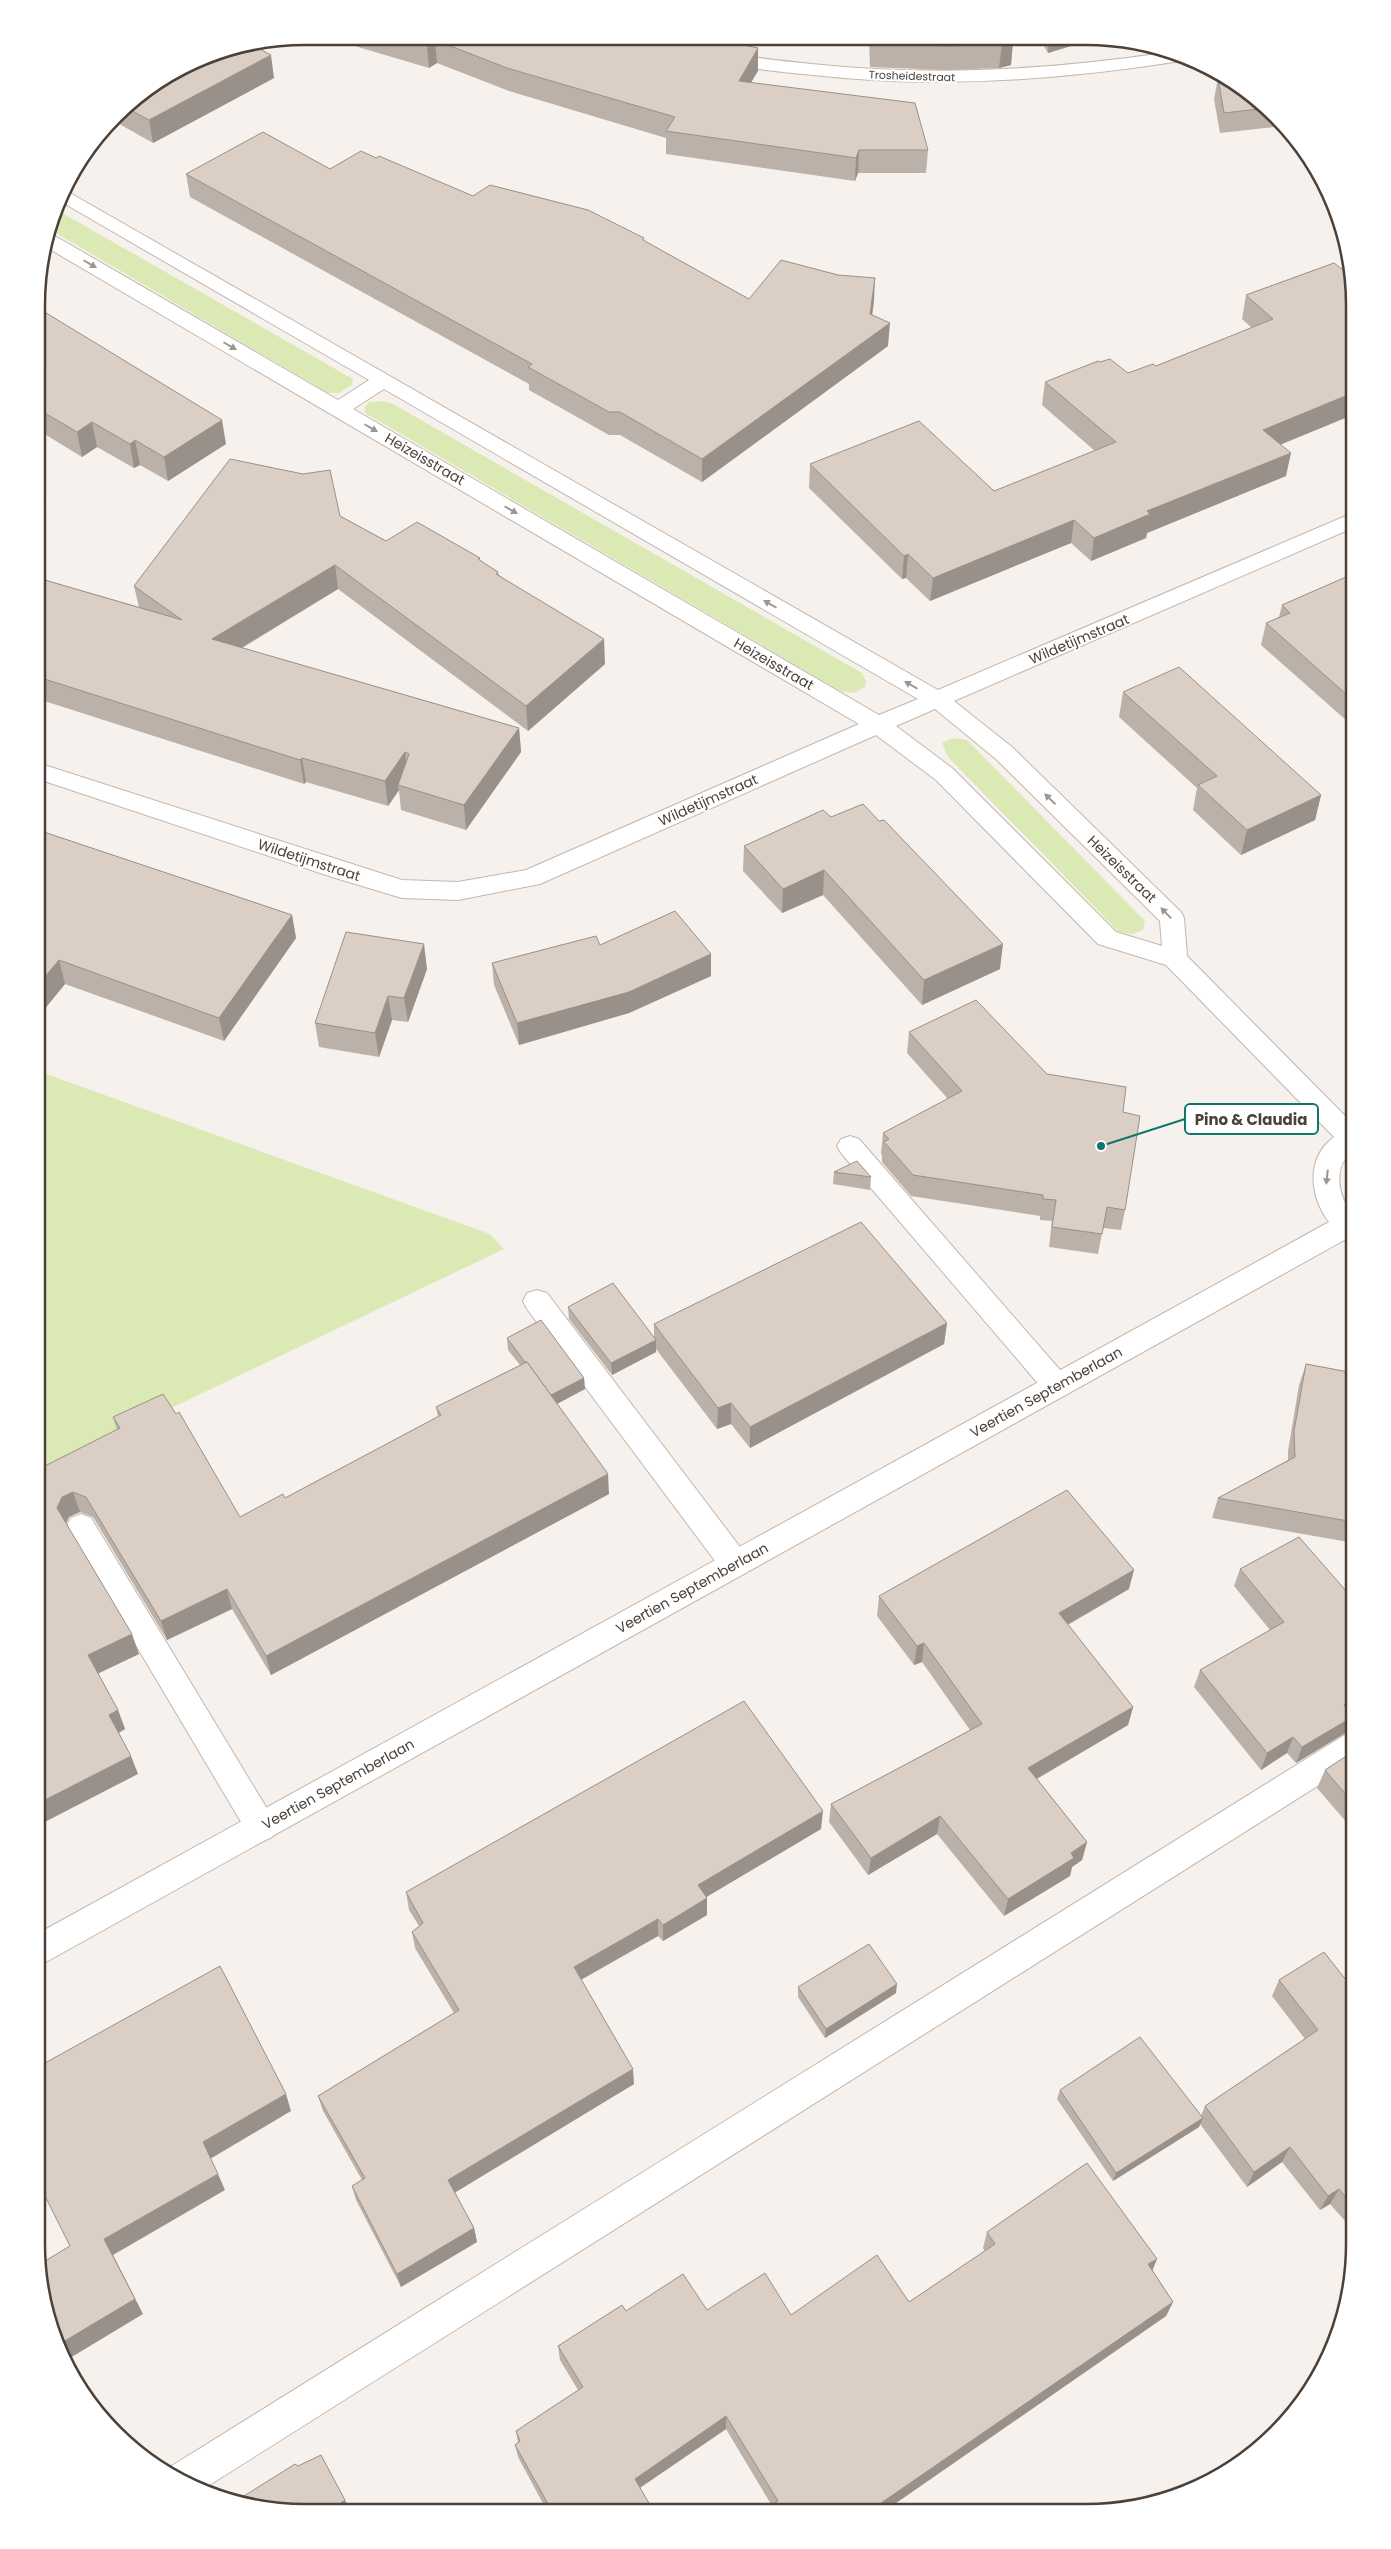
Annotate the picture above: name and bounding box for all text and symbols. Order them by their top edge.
street label: Trosheidestraat [869,66,955,86]
one-way arrow [83,260,97,269]
one-way arrow [223,342,238,350]
one-way arrow [364,423,377,432]
street label: Heizeisstraat [381,428,469,490]
one-way arrow [504,505,518,514]
one-way arrow [764,599,777,608]
street label: Wildetijmstraat [1026,609,1132,669]
street label: Heizeisstraat [730,633,818,695]
one-way arrow [905,680,918,689]
street label: Wildetijmstraat [655,769,761,831]
one-way arrow [1044,793,1056,805]
street label: Heizeisstraat [1083,831,1161,907]
street label: Wildetijmstraat [255,834,363,886]
one-way arrow [1160,907,1172,919]
callout: Pino & Claudia [1185,1104,1318,1134]
text: Pino & Claudia [1195,1109,1307,1130]
one-way arrow [1323,1169,1331,1185]
street label: Veertien Septemberlaan [966,1342,1126,1442]
street label: Veertien Septemberlaan [612,1538,772,1638]
street label: Veertien Septemberlaan [258,1734,418,1834]

